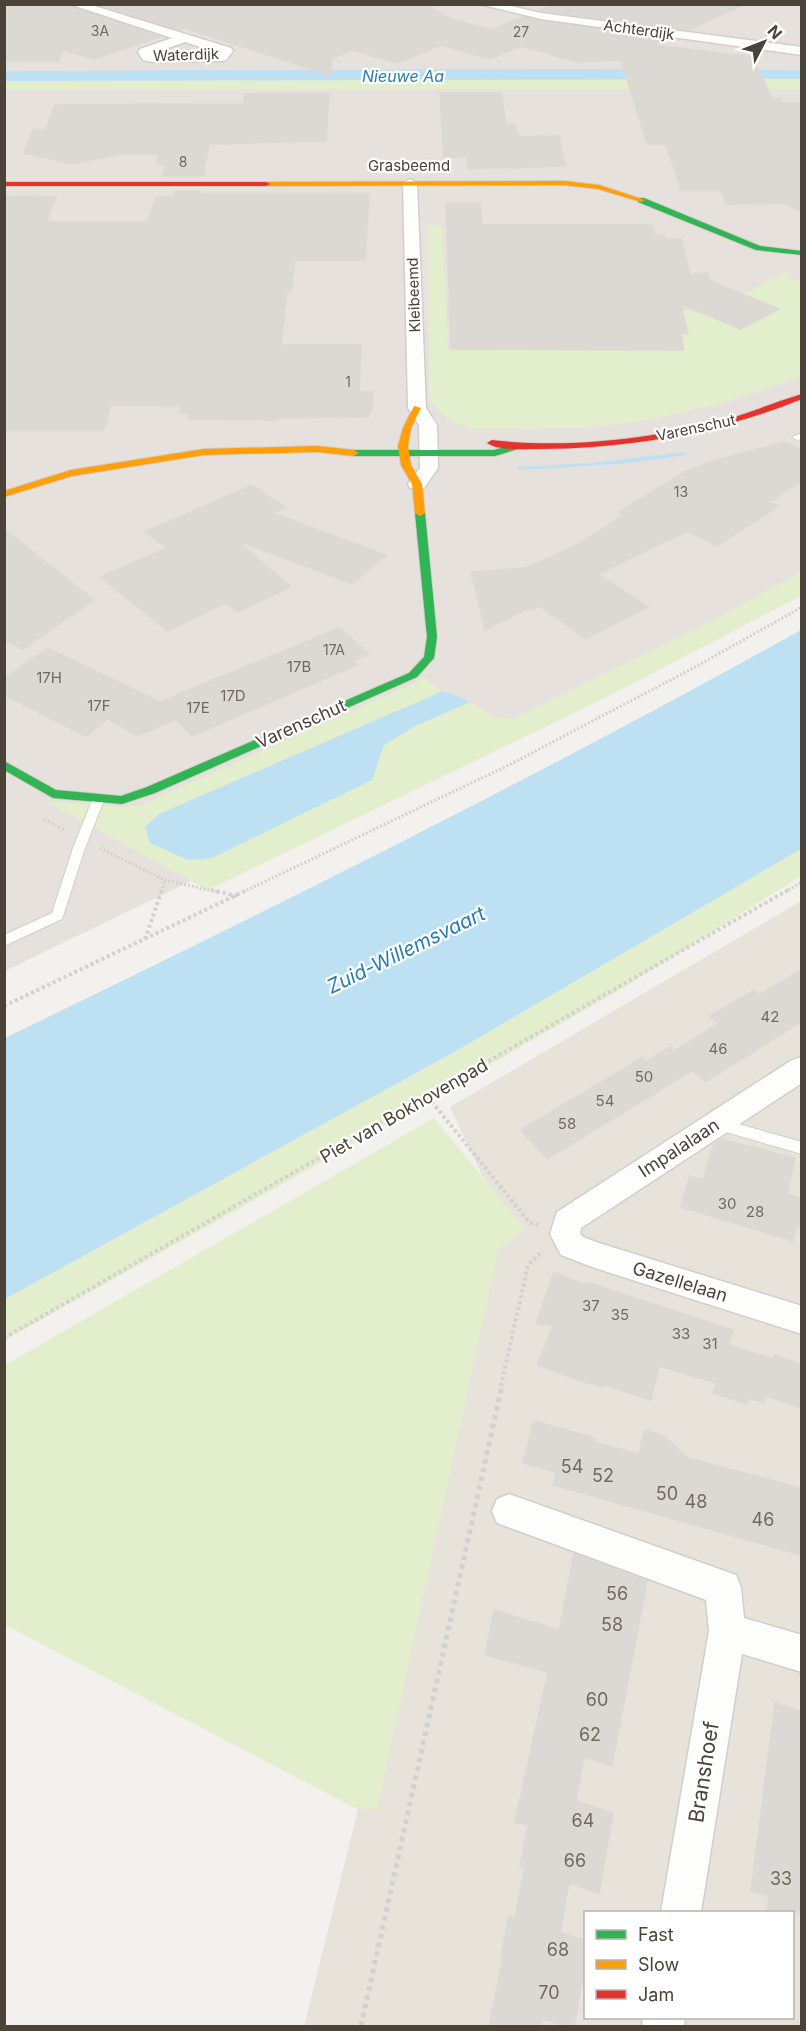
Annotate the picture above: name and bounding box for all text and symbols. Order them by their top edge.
north arrow [734,12,794,72]
street label: Achterdijk [602,15,676,44]
text: N [764,21,787,43]
house number: 3A [91,22,109,39]
house number: 27 [513,23,529,40]
street label: Waterdijk [153,44,220,65]
water label: Nieuwe Aa [362,66,444,86]
house number: 8 [179,153,187,170]
street label: Grasbeemd [368,156,450,175]
street label: Kleibeemd [403,257,424,333]
house number: 1 [345,373,351,390]
street label: Varenschut [655,410,737,445]
house number: 13 [674,483,688,500]
house number: 17A [323,641,345,658]
house number: 17B [287,657,311,676]
house number: 17H [36,668,62,687]
house number: 17D [220,686,246,705]
street label: Varenschut [253,694,349,753]
house number: 17F [87,696,111,715]
house number: 17E [186,698,210,717]
water label: Zuid-Willemsvaart [323,901,490,999]
house number: 42 [761,1007,779,1026]
house number: 46 [709,1039,728,1058]
street label: Piet van Bokhovenpad [316,1054,491,1167]
house number: 50 [635,1067,653,1086]
house number: 54 [596,1091,614,1110]
house number: 58 [558,1114,576,1133]
street label: Impalalaan [635,1114,723,1181]
house number: 30 [718,1194,736,1213]
house number: 28 [746,1202,764,1221]
street label: Gazellelaan [630,1257,730,1306]
house number: 37 [582,1296,600,1315]
house number: 35 [611,1305,629,1324]
house number: 33 [672,1324,690,1343]
house number: 31 [702,1334,718,1353]
house number: 54 [561,1456,583,1477]
house number: 52 [592,1465,614,1486]
house number: 50 [656,1483,678,1504]
house number: 48 [685,1491,707,1512]
house number: 46 [752,1509,774,1530]
house number: 56 [606,1583,628,1604]
house number: 58 [601,1614,623,1635]
house number: 60 [586,1689,608,1710]
street label: Branshoef [683,1719,724,1824]
house number: 62 [579,1724,601,1745]
house number: 64 [572,1810,594,1831]
house number: 66 [564,1850,586,1871]
house number: 33 [770,1868,792,1889]
legend [584,1911,794,2019]
text: Fast [638,1924,674,1945]
house number: 68 [547,1939,569,1960]
text: Slow [638,1954,679,1975]
house number: 70 [538,1982,560,2003]
text: Jam [638,1984,674,2005]

